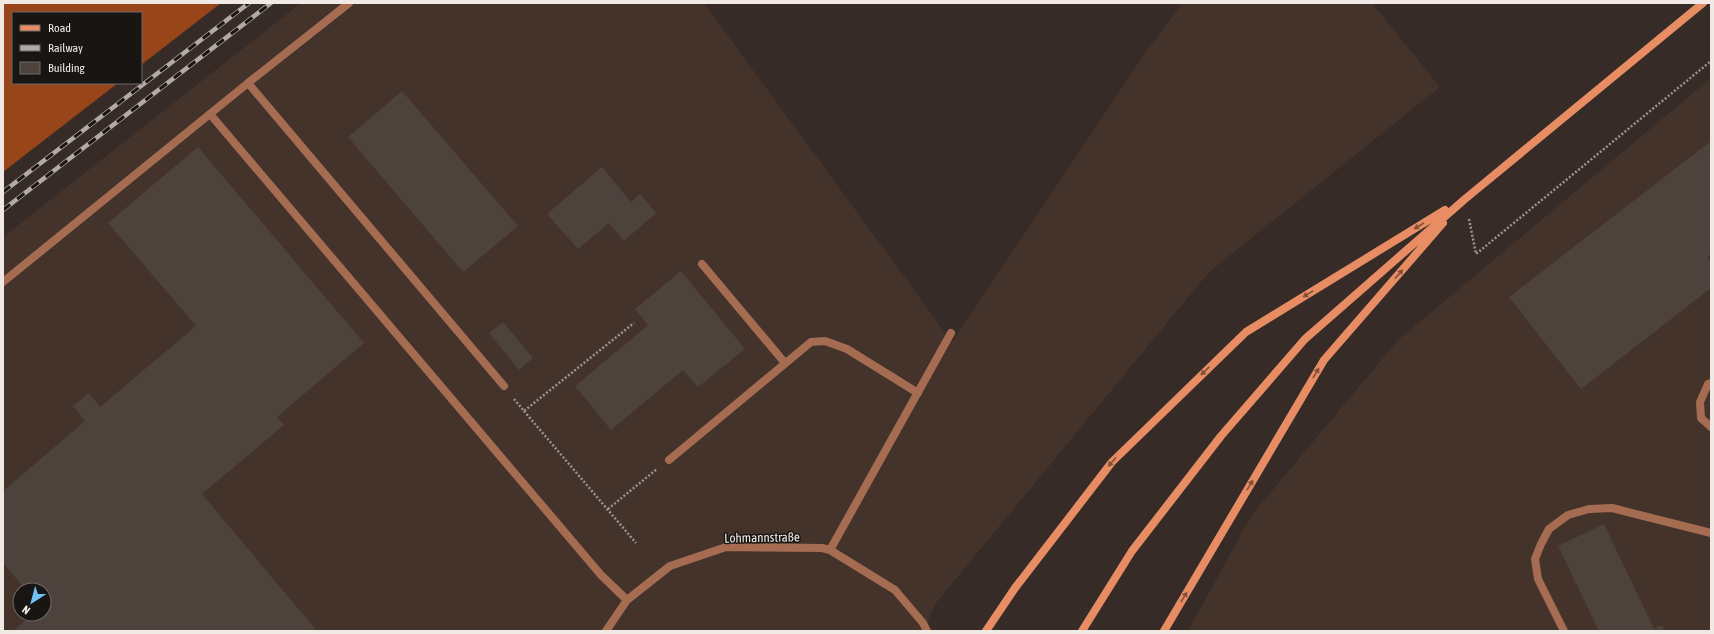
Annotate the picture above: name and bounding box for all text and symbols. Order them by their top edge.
legend [12,12,142,84]
text: Road [48,21,71,35]
text: Railway [48,41,83,55]
text: Building [48,61,86,75]
one-way arrow [1413,223,1425,230]
one-way arrow [1394,269,1404,279]
one-way arrow [1302,290,1314,297]
one-way arrow [1200,367,1210,376]
one-way arrow [1312,367,1319,379]
one-way arrow [1107,457,1117,467]
one-way arrow [1246,479,1253,491]
street label: Lohmannstraße [724,529,800,546]
north arrow [12,582,52,622]
one-way arrow [1180,591,1187,603]
text: N [20,603,32,617]

